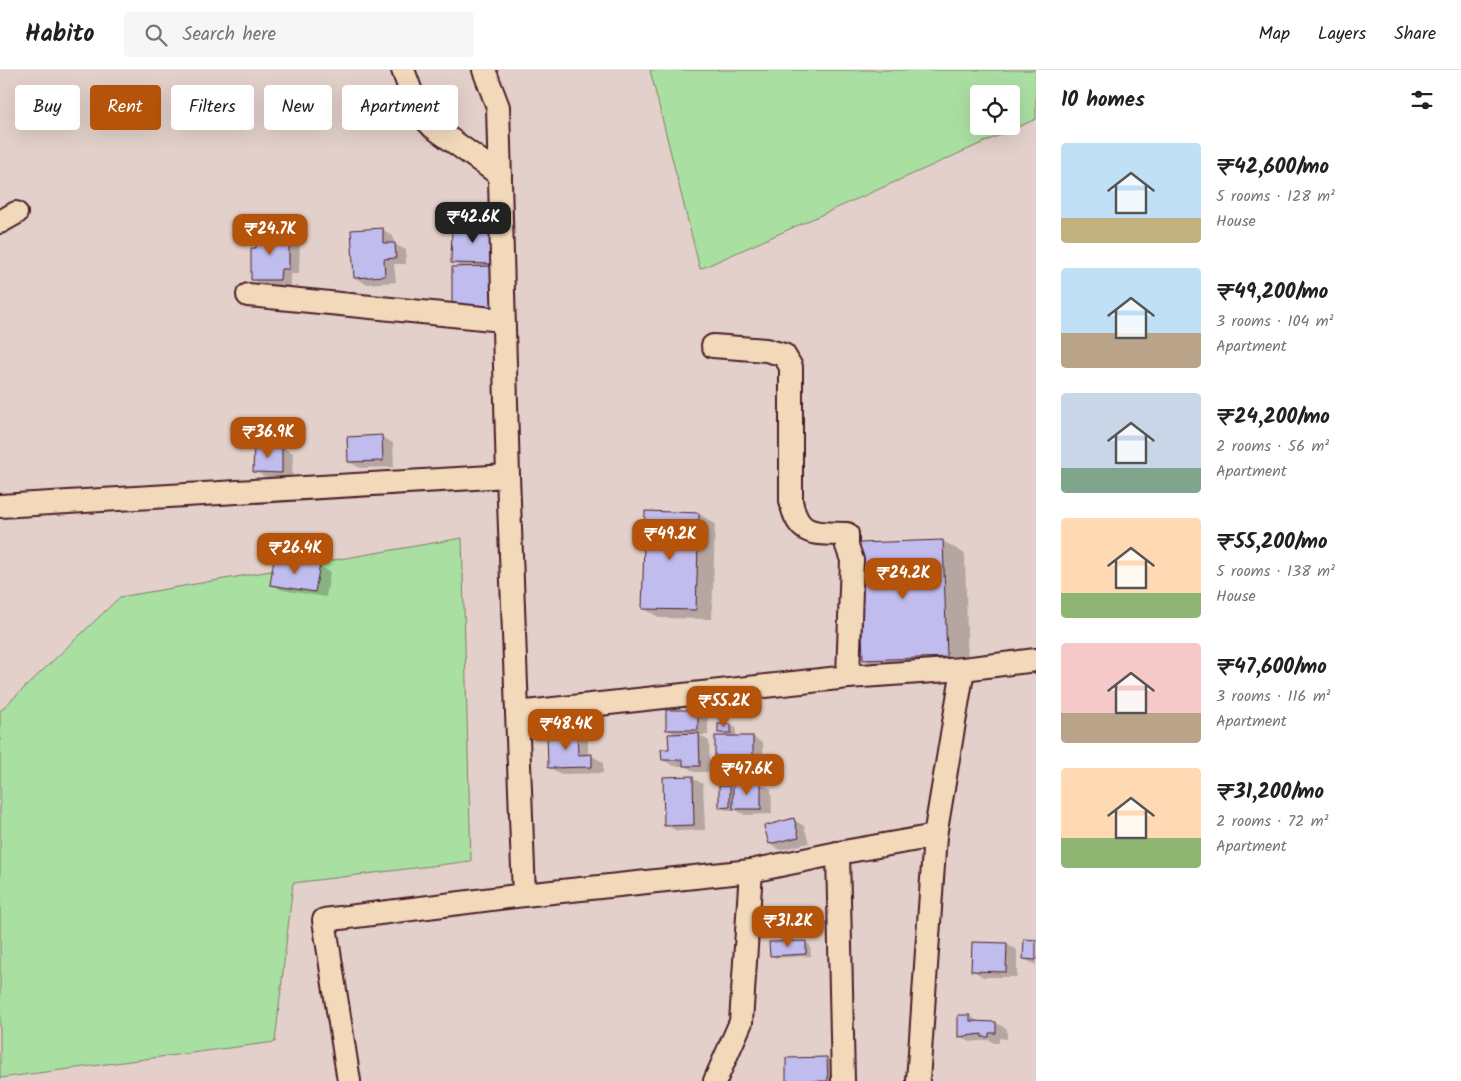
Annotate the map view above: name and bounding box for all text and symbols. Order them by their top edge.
search box [124,12,474,57]
text: Habito [25,15,94,54]
text: Search here [182,20,276,50]
text: Map [1259,20,1290,49]
text: Layers [1318,20,1366,49]
text: Share [1394,20,1436,49]
icon: search [142,21,170,49]
text: 10 homes [1061,84,1145,117]
chip: Buy [15,85,80,130]
chip: Rent [90,85,161,130]
chip: Filters [171,85,254,130]
chip: New [264,85,332,130]
chip: Apartment [342,85,458,130]
map controls [970,85,1020,135]
button: locate [970,85,1020,135]
icon: filters [1408,86,1436,114]
text: ₹42,600/mo [1216,151,1329,184]
icon: home [1101,163,1161,223]
text: 5 rooms · 128 m² [1216,184,1335,209]
pin: ₹42.6K [432,202,514,244]
text: ₹42.6K [446,205,500,230]
text: House [1216,209,1256,234]
pin: ₹24.7K [229,214,311,256]
text: ₹24.7K [244,217,296,242]
text: ₹49,200/mo [1216,276,1328,309]
icon: home [1101,288,1161,348]
text: 3 rooms · 104 m² [1216,309,1333,334]
text: Apartment [1216,334,1287,359]
text: ₹24,200/mo [1216,401,1330,434]
icon: home [1101,413,1161,473]
pin: ₹36.9K [227,416,309,459]
text: ₹36.9K [242,420,294,445]
text: 2 rooms · 56 m² [1216,434,1329,459]
text: Apartment [1216,459,1287,484]
pin: ₹49.2K [629,518,711,561]
text: ₹49.2K [643,522,697,547]
text: ₹55,200/mo [1216,526,1328,559]
pin: ₹26.4K [254,532,336,575]
text: ₹26.4K [268,536,322,561]
icon: home [1101,538,1161,598]
pin: ₹24.2K [862,558,944,600]
text: 5 rooms · 138 m² [1216,559,1335,584]
text: ₹24.2K [876,561,930,586]
text: House [1216,584,1256,609]
text: ₹47,600/mo [1216,651,1327,684]
icon: home [1101,663,1161,723]
text: 3 rooms · 116 m² [1216,684,1331,709]
pin: ₹55.2K [683,686,765,728]
text: ₹55.2K [698,689,750,714]
pin: ₹48.4K [525,708,607,751]
text: Apartment [1216,709,1287,734]
text: ₹48.4K [539,712,593,737]
pin: ₹47.6K [706,754,788,796]
text: ₹47.6K [721,757,773,782]
text: ₹31,200/mo [1216,776,1324,809]
icon: home [1101,788,1161,848]
text: 2 rooms · 72 m² [1216,809,1328,834]
text: Apartment [1216,834,1287,859]
pin: ₹31.2K [747,906,829,948]
text: ₹31.2K [763,909,813,934]

